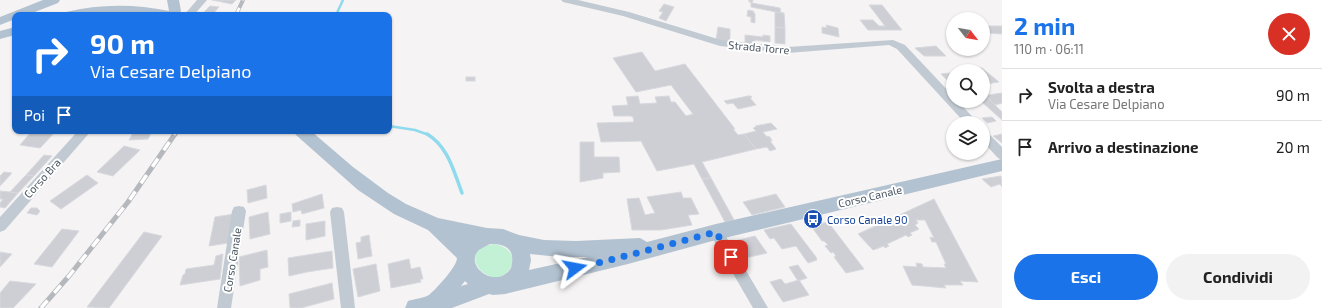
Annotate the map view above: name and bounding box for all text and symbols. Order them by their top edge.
text: 2 min [1014,11,1075,40]
north arrow [946,12,990,56]
map controls [946,12,990,160]
button: close [1268,13,1310,55]
text: 90 m [90,26,155,60]
icon: right [24,28,76,80]
street label: Strada Torre [728,38,790,56]
text: 110 m · 06:11 [1014,41,1084,57]
text: Via Cesare Delpiano [90,60,251,82]
button: search [946,64,990,108]
text: Svolta a destra [1048,78,1155,96]
icon: right [1014,84,1036,106]
text: 90 m [1276,86,1310,104]
text: Via Cesare Delpiano [1048,96,1165,112]
icon: arrive [53,104,75,126]
text: Poi [24,106,45,124]
button: layers [946,116,990,160]
icon: arrive [1014,136,1036,158]
text: Arrivo a destinazione [1048,138,1199,156]
text: 20 m [1276,138,1310,156]
street label: Corso Bra [21,156,63,200]
street label: Corso Canale [837,182,903,210]
bus stop icon: Corso Canale 90 [802,208,824,230]
place label: Corso Canale 90 [827,213,908,226]
street label: Corso Canale [220,227,244,293]
pin [714,240,748,274]
icon: arrive [720,246,742,268]
position arrow [554,247,596,289]
button: Esci [1014,254,1158,300]
button: Condividi [1166,254,1310,300]

